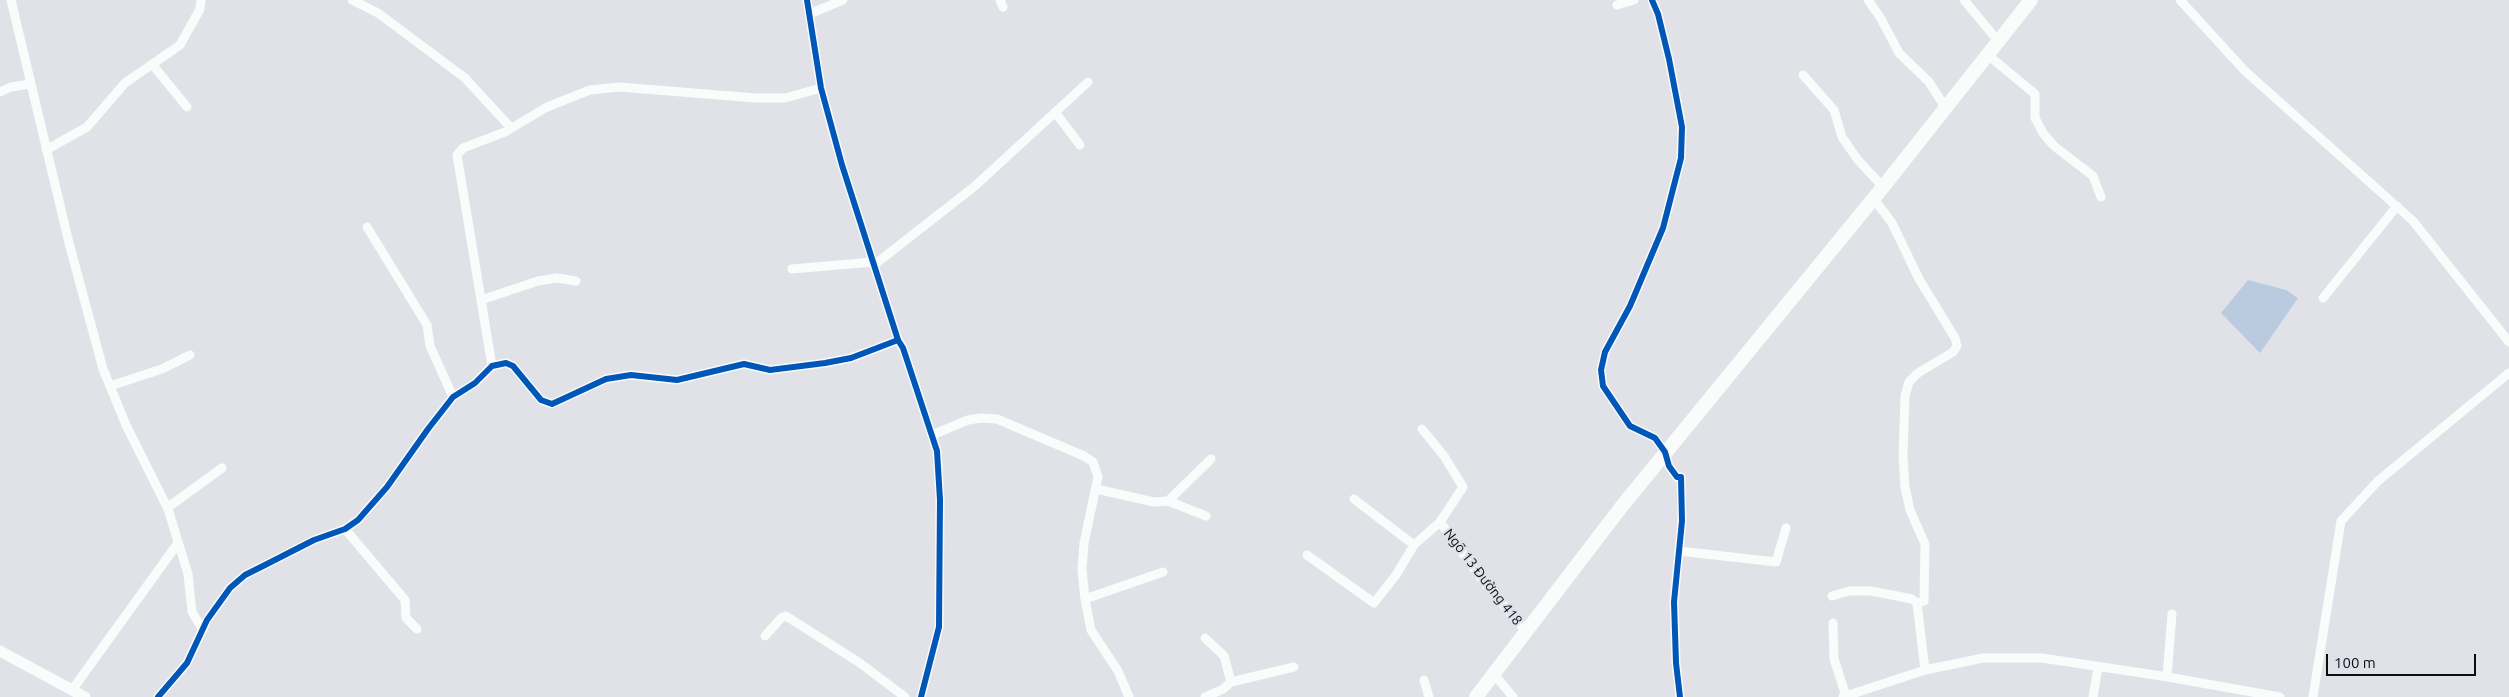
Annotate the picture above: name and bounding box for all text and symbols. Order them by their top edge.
street label: Ngõ 13 Đường 418 [1440,525,1526,629]
scale bar [2329,644,2479,676]
text: 100 m [2334,654,2376,671]

